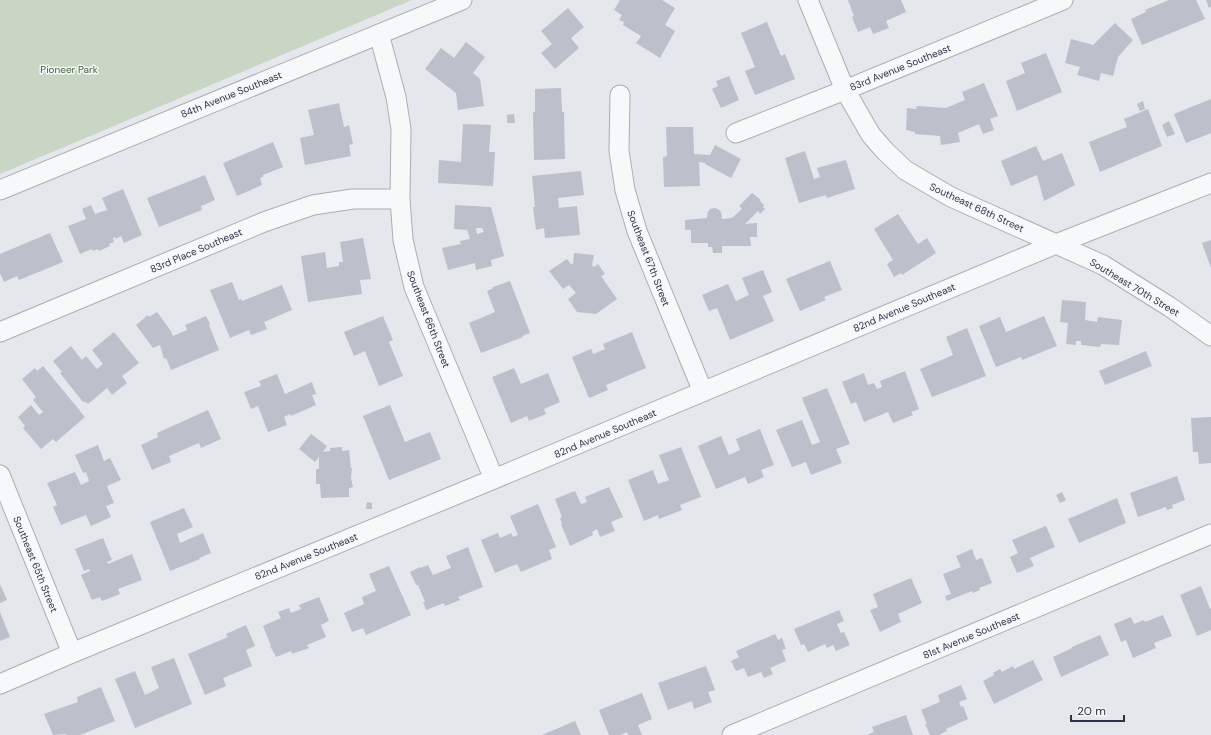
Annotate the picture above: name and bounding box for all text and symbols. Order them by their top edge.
street label: 83rd Avenue Southeast [848,41,953,94]
park label: Pioneer Park [40,63,98,76]
street label: 84th Avenue Southeast [179,68,284,121]
street label: Southeast 68th Street [928,180,1026,235]
street label: Southeast 67th Street [624,208,673,308]
street label: 83rd Place Southeast [148,225,244,276]
street label: Southeast 70th Street [1088,256,1182,319]
street label: Southeast 66th Street [404,269,453,370]
street label: 82nd Avenue Southeast [851,280,957,335]
street label: 82nd Avenue Southeast [552,406,658,461]
street label: Southeast 65th Street [10,514,61,614]
street label: 82nd Avenue Southeast [253,530,360,583]
street label: 81st Avenue Southeast [921,609,1022,662]
scale bar [1071,697,1124,723]
text: 20 m [1077,703,1106,719]

